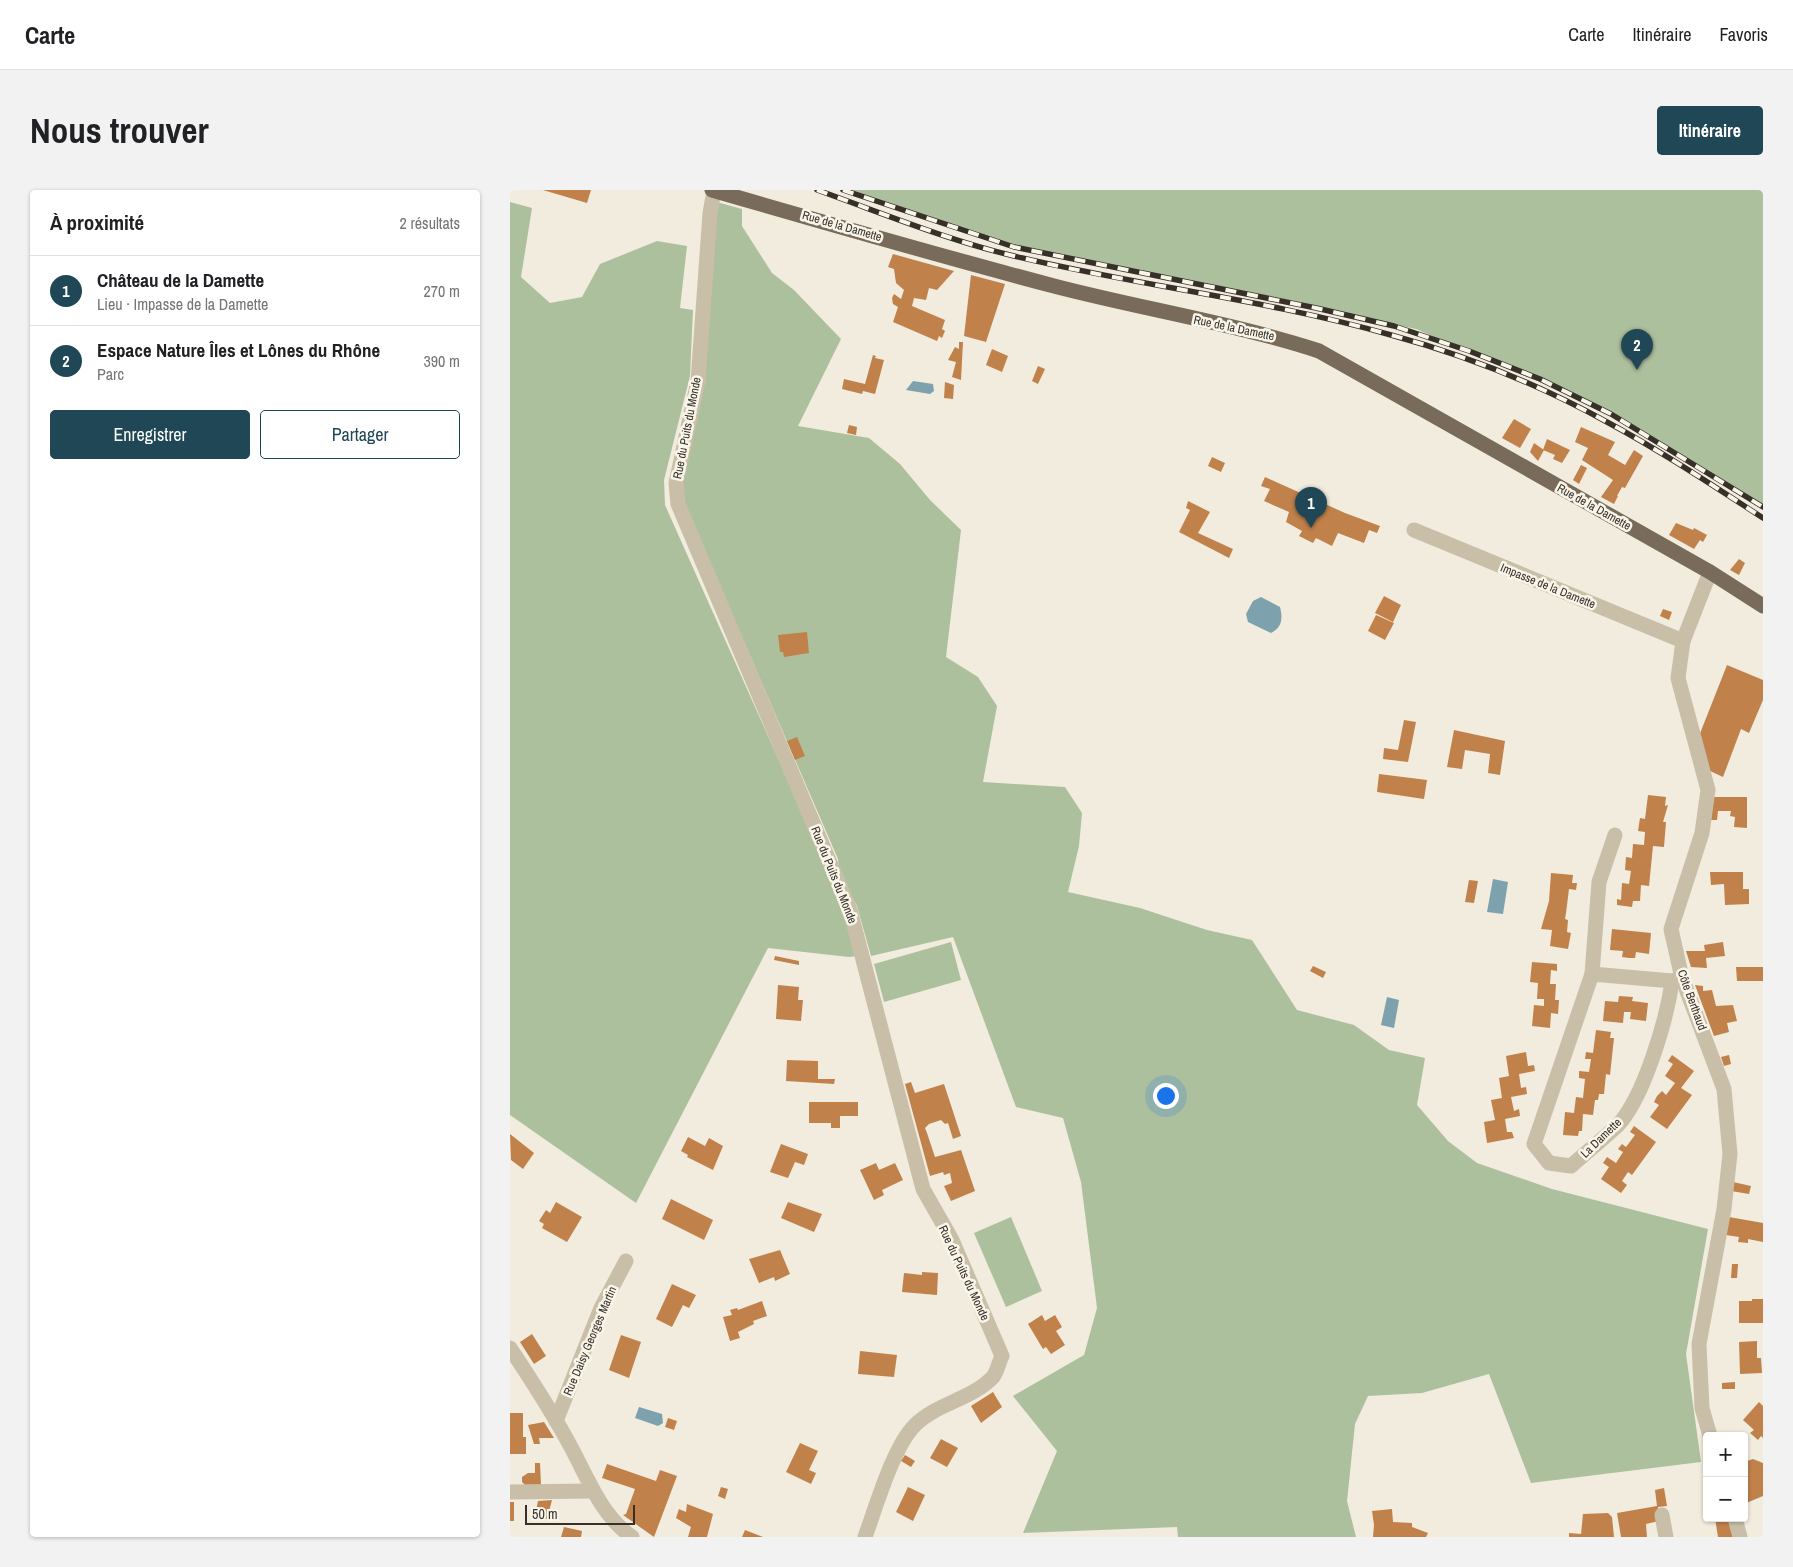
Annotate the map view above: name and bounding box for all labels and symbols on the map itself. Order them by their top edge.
street label: Rue de la Damette [800,207,884,245]
street label: Rue de la Damette [1192,312,1276,344]
pin: 2 [1621,329,1653,370]
street label: Rue du Puits du Monde [669,376,705,480]
street label: Rue de la Damette [1554,480,1634,534]
pin: 1 [1295,487,1327,528]
street label: Impasse de la Damette [1498,560,1598,612]
street label: Rue du Puits du Monde [807,824,861,926]
street label: Côte Berthaud [1674,967,1710,1033]
your location [1153,1083,1179,1109]
street label: La Damette [1577,1115,1625,1161]
street label: Rue du Puits du Monde [935,1223,993,1323]
street label: Rue Daisy Georges Martin [560,1284,620,1398]
scale bar [525,1502,635,1525]

